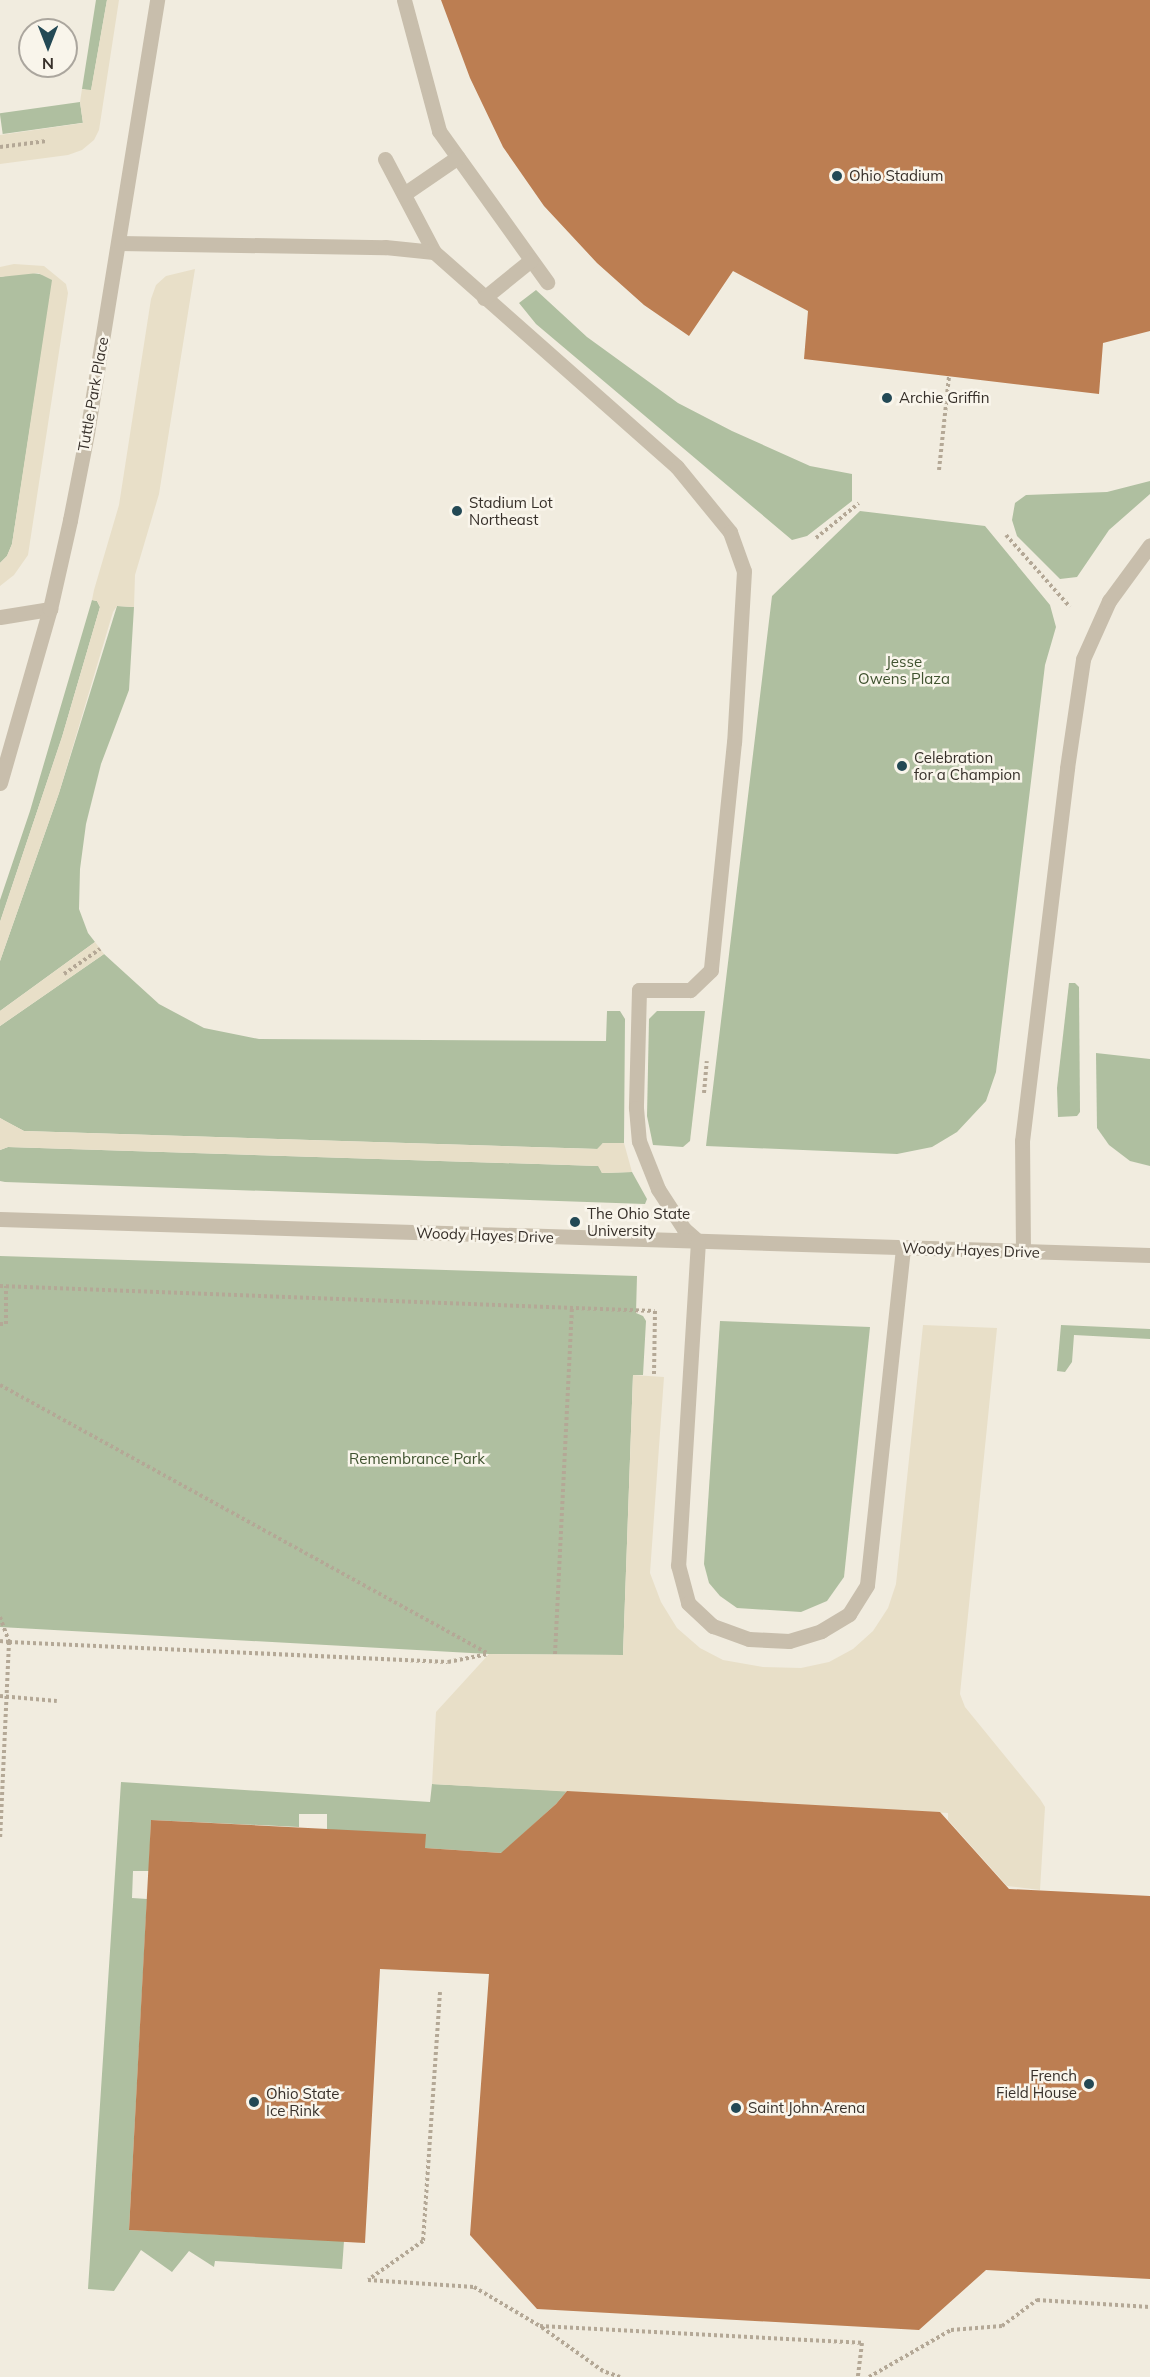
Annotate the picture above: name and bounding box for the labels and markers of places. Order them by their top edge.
place label: Ohio Stadium [849,167,943,185]
marker: Ohio Stadium [830,169,844,183]
place label: Archie Griffin [899,389,989,407]
marker: Archie Griffin [880,391,894,405]
place label: Stadium Lot Northeast [469,493,553,528]
marker: Stadium Lot Northeast [450,504,464,518]
place label: Celebration for a Champion [914,748,1021,783]
marker: Celebration for a Champion [895,759,909,773]
place label: The Ohio State University [587,1204,690,1239]
marker: The Ohio State University [568,1215,582,1229]
place label: French Field House [996,2066,1077,2101]
marker: French Field House [1082,2077,1096,2091]
place label: Ohio State Ice Rink [266,2084,339,2119]
marker: Ohio State Ice Rink [247,2095,261,2109]
place label: Saint John Arena [748,2099,865,2117]
marker: Saint John Arena [729,2101,743,2115]

